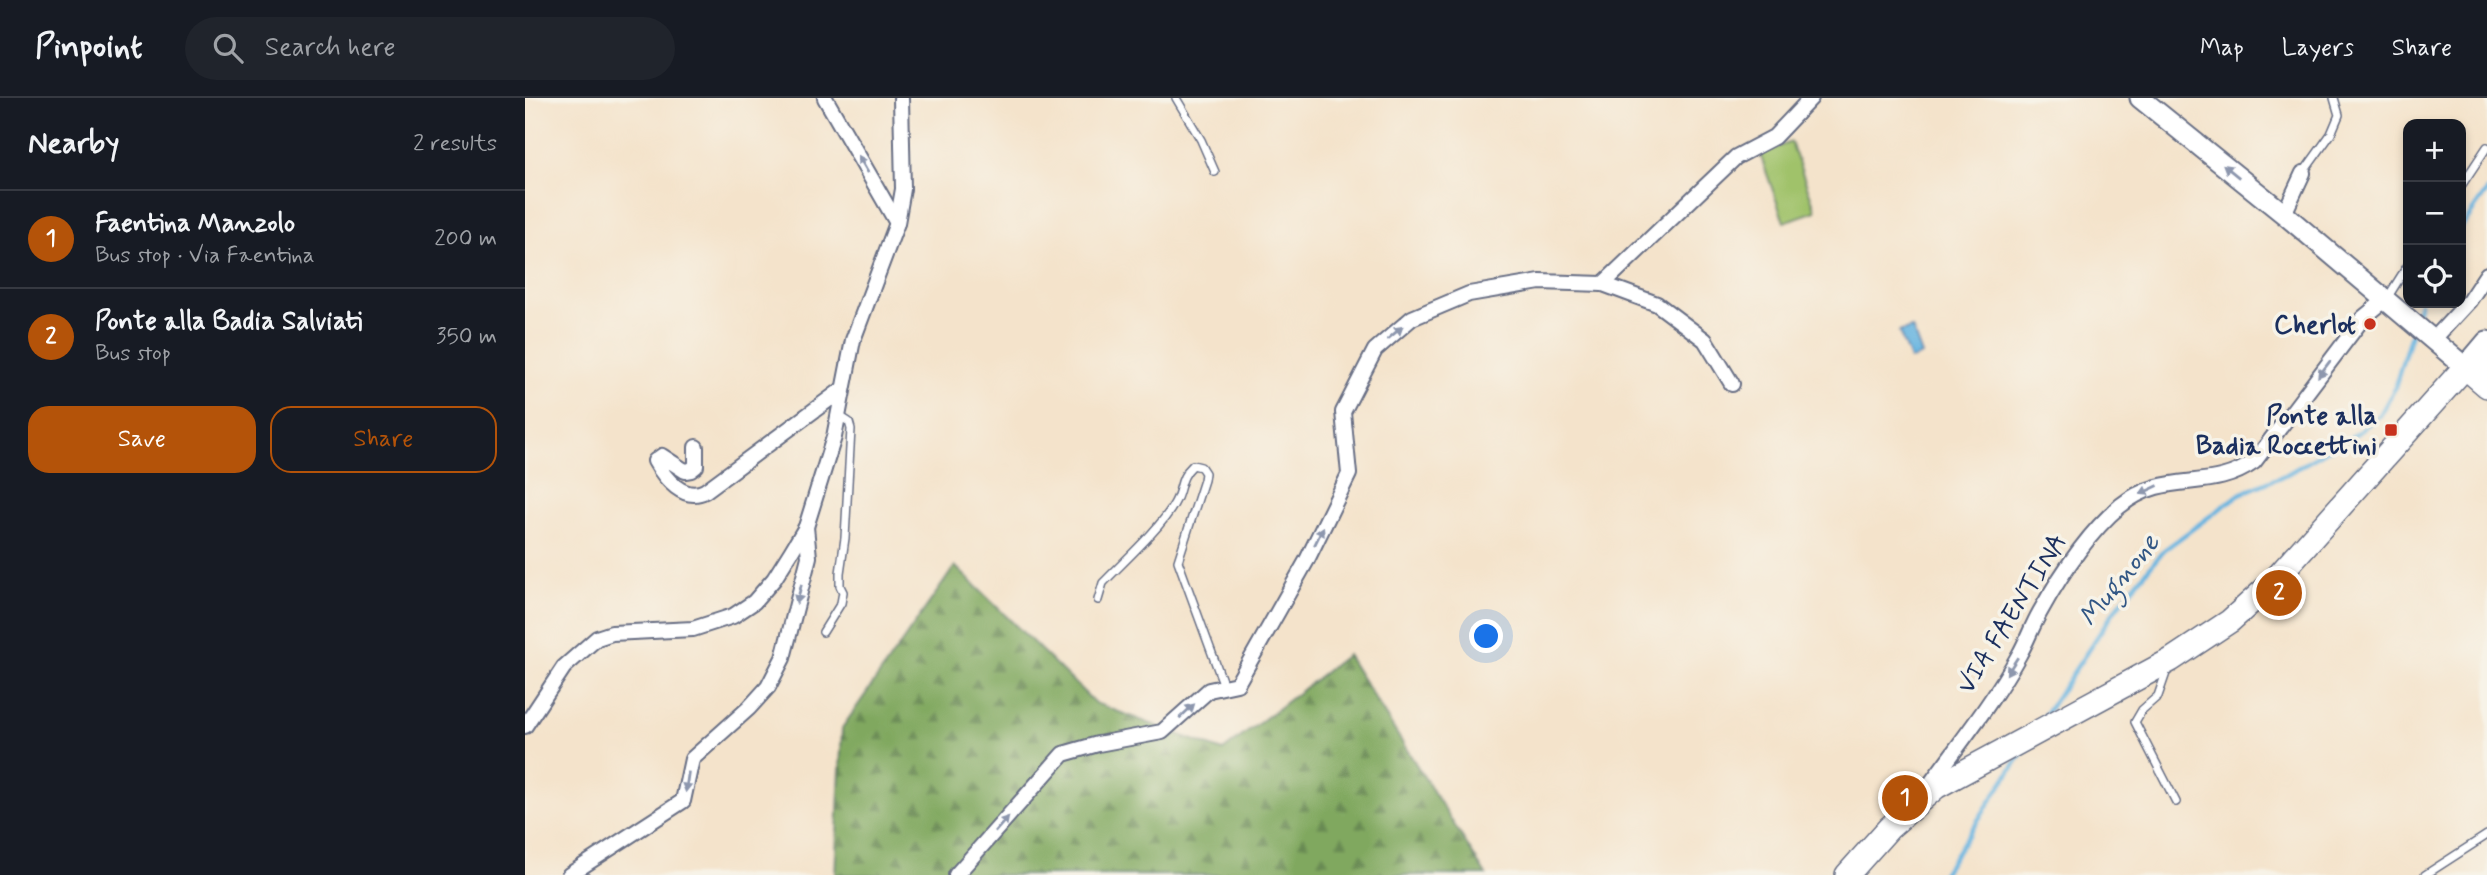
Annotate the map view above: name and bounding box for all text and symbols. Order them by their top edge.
search box [185,17,675,80]
text: Pinpoint [35,26,143,70]
icon: search [209,29,247,67]
text: Search here [265,31,396,65]
text: Map [2200,33,2244,64]
text: Layers [2282,33,2354,64]
text: Share [2392,33,2452,64]
map controls [2403,119,2466,308]
button: + [2403,119,2466,182]
text: Nearby [28,124,119,163]
text: 2 results [413,129,497,159]
one-way arrow [857,154,869,173]
one-way arrow [2222,164,2240,179]
button: − [2403,182,2466,245]
text: Faentina Manzolo [95,207,295,241]
text: 1 [46,224,56,254]
text: 200 m [434,224,497,254]
text: Bus stop · Via Faentina [95,241,315,271]
button: locate [2403,245,2466,308]
text: Ponte alla Badia Salviati [95,305,362,339]
place label: Cherlot [2274,309,2356,343]
marker: Cherlot [2362,316,2378,332]
text: 2 [45,322,57,352]
text: 350 m [436,322,497,352]
one-way arrow [1386,326,1403,341]
text: Bus stop [95,339,171,369]
one-way arrow [2317,360,2331,378]
place label: Ponte alla Badia Roccettini [2196,400,2377,464]
button: Save [28,406,256,473]
button: Share [270,406,497,473]
marker: Ponte alla Badia Roccettini [2383,422,2399,438]
one-way arrow [2139,484,2159,495]
one-way arrow [1313,526,1324,546]
water label: Mugnone [2071,526,2172,637]
street label: VIA FAENTINA [1950,527,2076,701]
pin: 2 [2256,567,2302,619]
one-way arrow [793,583,804,605]
your location [1469,619,1503,653]
one-way arrow [2005,657,2019,675]
one-way arrow [1178,703,1195,719]
one-way arrow [682,772,693,794]
pin: 1 [1882,772,1928,824]
one-way arrow [994,815,1010,833]

